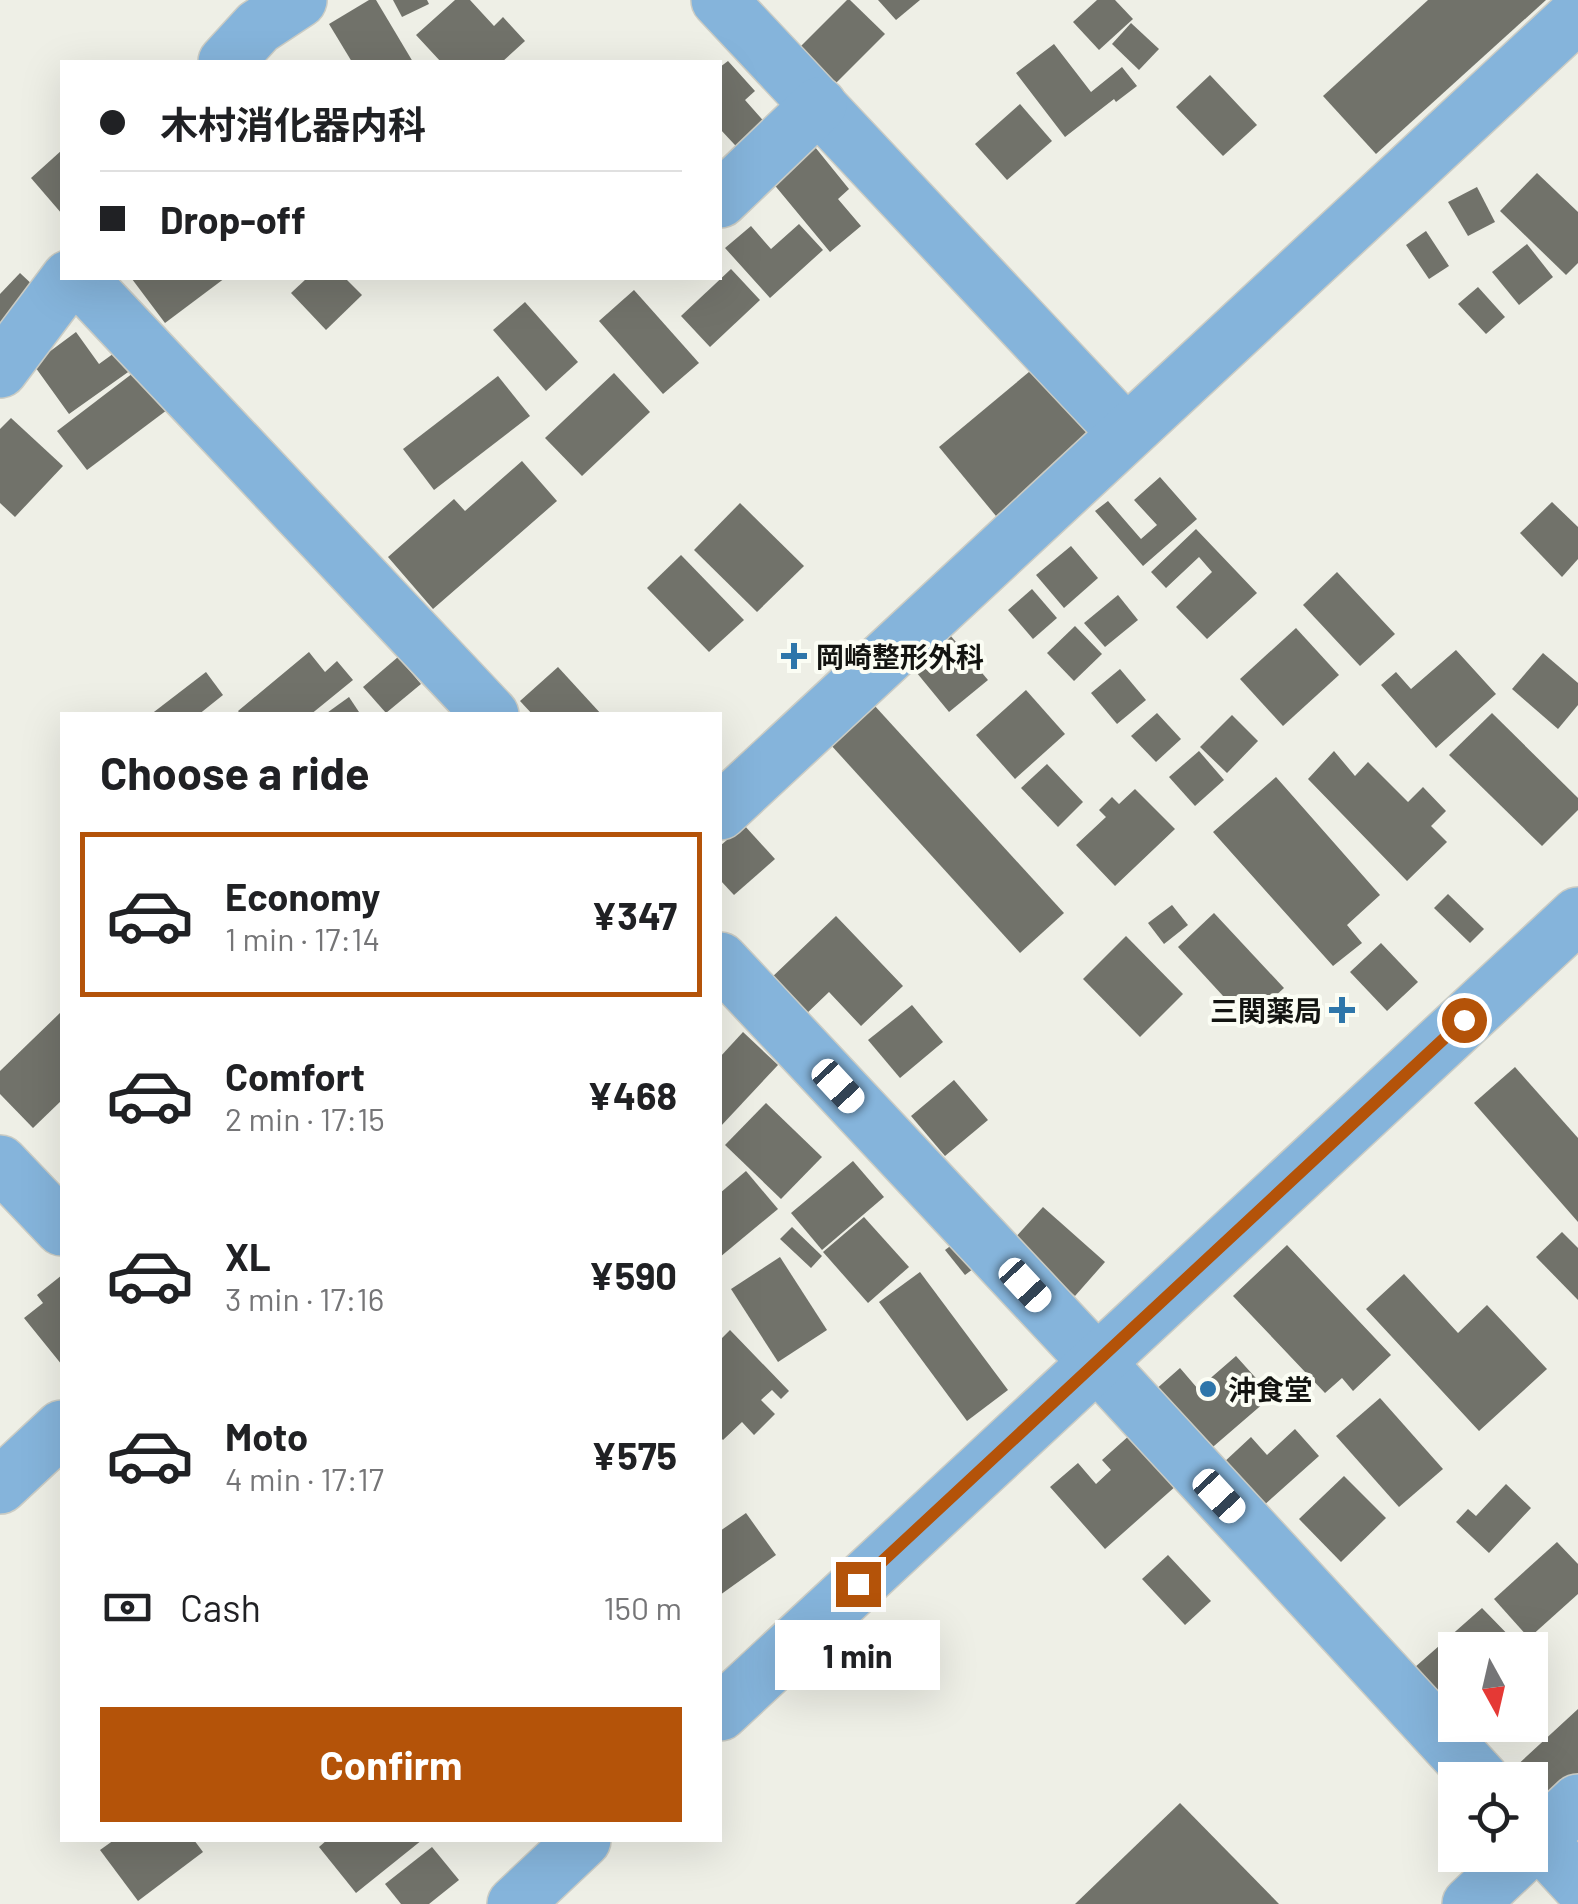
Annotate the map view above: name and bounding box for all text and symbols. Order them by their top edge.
text: 木村消化器内科 [160,101,426,147]
text: Drop-off [160,196,306,242]
place label: 岡崎整形外科 [816,639,984,673]
marker: 岡崎整形外科 [781,643,807,669]
text: Choose a ride [100,745,370,799]
icon: car [105,870,195,960]
text: Economy [225,873,380,919]
text: ¥347 [591,892,677,938]
text: 1 min · 17:14 [225,919,380,957]
place label: 三関薬局 [1210,993,1322,1027]
route start [1442,998,1487,1043]
marker: 三関薬局 [1331,999,1353,1021]
icon: car [105,1050,195,1140]
text: Comfort [225,1053,365,1099]
car [807,1054,869,1118]
text: ¥468 [587,1072,677,1118]
text: 2 min · 17:15 [225,1099,385,1137]
icon: car [105,1230,195,1320]
text: XL [225,1233,271,1279]
text: ¥590 [589,1252,677,1298]
car [994,1253,1056,1317]
text: 3 min · 17:16 [225,1279,384,1317]
place label: 沖食堂 [1228,1372,1312,1406]
marker: 沖食堂 [1197,1378,1219,1400]
icon: car [105,1410,195,1500]
text: Moto [225,1413,308,1459]
text: ¥575 [591,1432,677,1478]
text: 4 min · 17:17 [225,1459,384,1497]
car [1188,1464,1250,1528]
route end [836,1562,881,1607]
icon: cash [100,1580,155,1635]
text: Cash [180,1584,261,1630]
text: 150 m [603,1588,682,1626]
callout: 1 min [776,1619,940,1689]
north arrow [1438,1632,1548,1742]
map controls [1438,1632,1548,1872]
text: 1 min [822,1636,893,1674]
button: Confirm [100,1707,682,1822]
button: locate [1438,1762,1548,1872]

